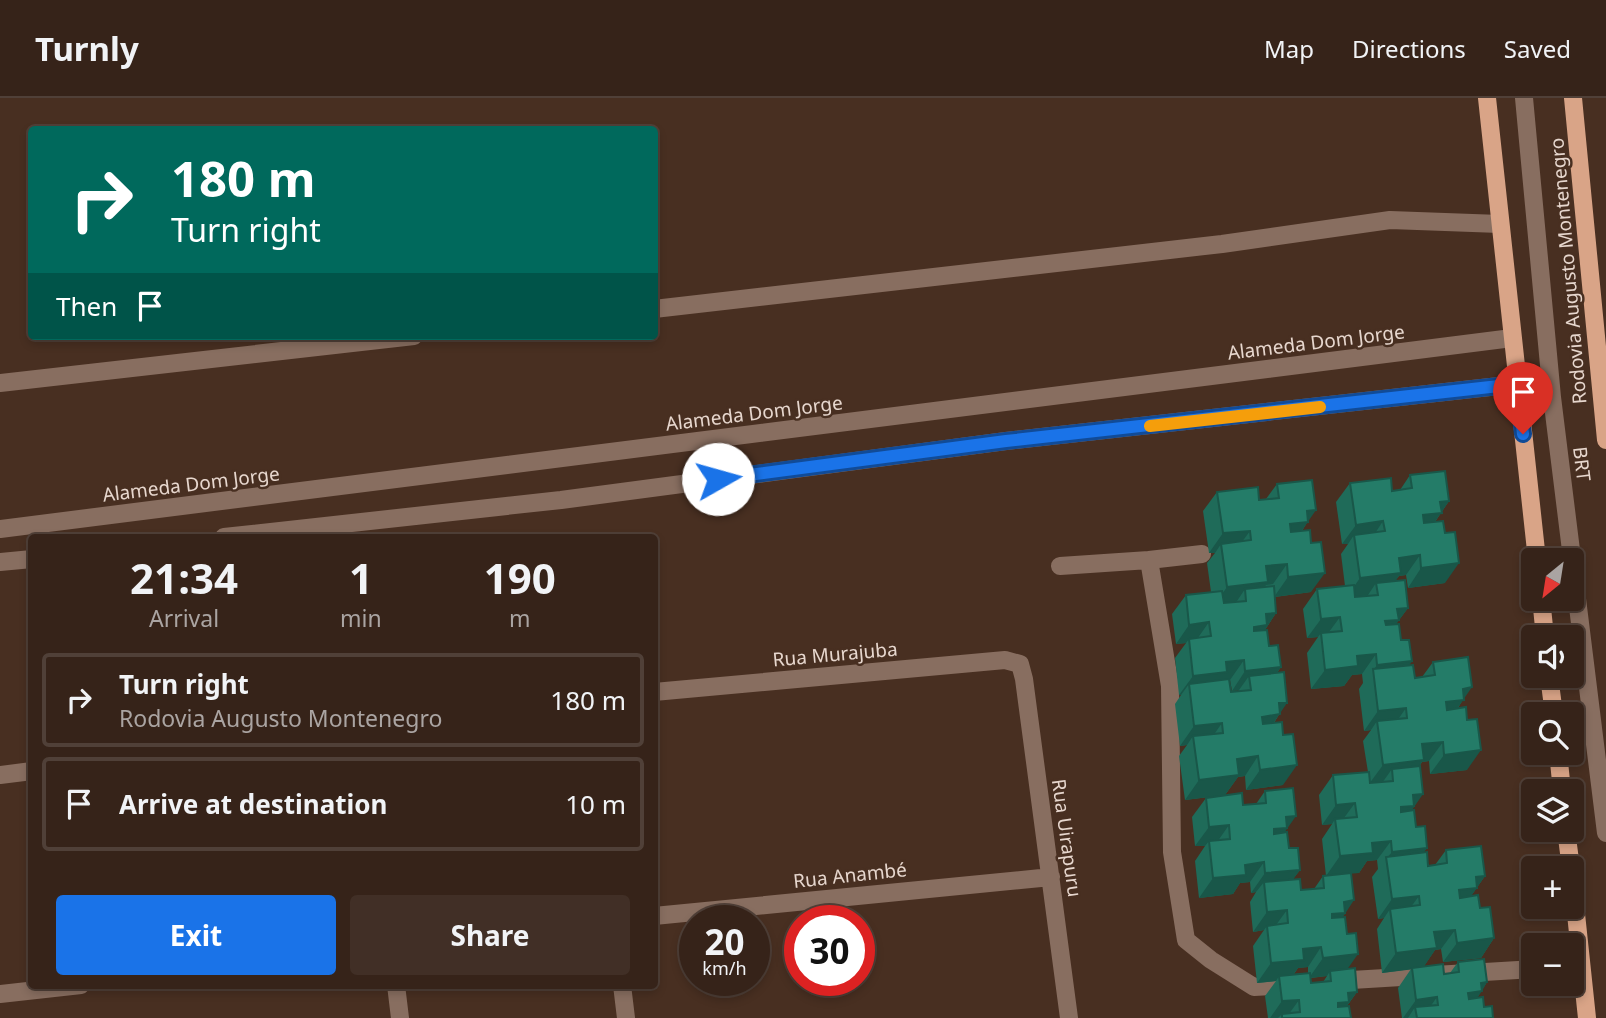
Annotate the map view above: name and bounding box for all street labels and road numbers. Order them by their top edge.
street label: Rodovia Augusto Montenegro [1543,137,1593,405]
street label: Alameda Dom Jorge [1226,318,1406,366]
street label: Alameda Dom Jorge [664,389,844,437]
street label: BRT [1567,445,1597,483]
street label: Alameda Dom Jorge [101,460,281,508]
street label: Rua Murajuba [771,636,899,672]
street label: Rua Uirapuru [1046,777,1088,899]
street label: Rua Anambé [792,856,908,894]

